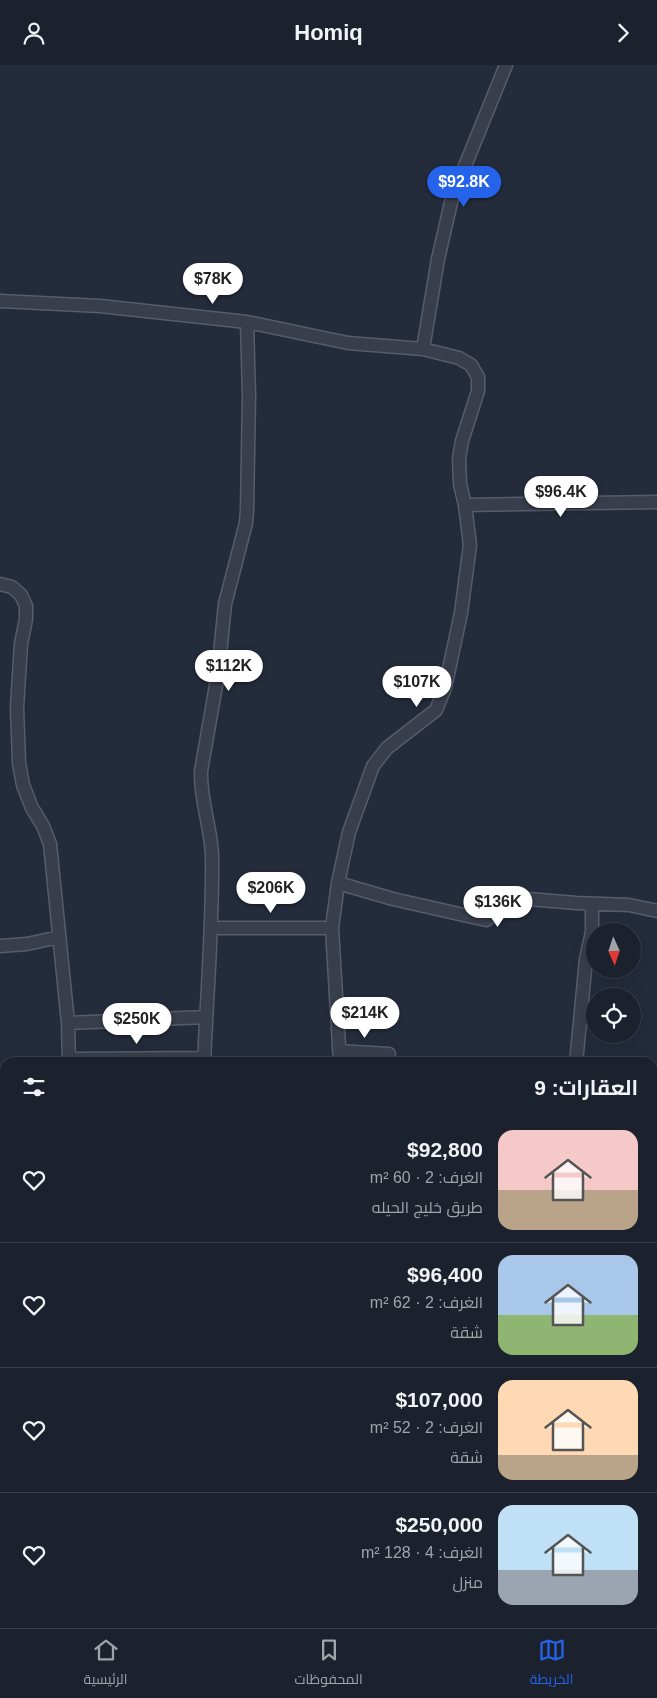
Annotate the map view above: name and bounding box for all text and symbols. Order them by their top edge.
icon: person [20,19,48,47]
icon: forward [609,19,637,47]
text: Homiq [294,20,363,45]
pin: $92.8K [423,165,505,208]
text: $92.8K [438,173,490,190]
pin: $78K [183,263,243,305]
text: $78K [194,270,232,287]
pin: $96.4K [520,475,602,518]
text: $96.4K [535,483,587,500]
pin: $112K [194,649,264,692]
text: $112K [206,657,252,674]
pin: $107K [382,665,452,708]
text: $107K [393,673,441,690]
pin: $206K [236,871,306,914]
text: $206K [247,879,295,896]
pin: $136K [463,885,533,928]
text: $136K [474,893,522,910]
north arrow [586,923,641,977]
map controls [586,923,641,1043]
button: locate [586,988,641,1043]
pin: $214K [330,997,400,1039]
pin: $250K [102,1003,172,1045]
text: $214K [341,1004,389,1021]
text: $250K [113,1010,161,1027]
icon: filters [20,1073,48,1101]
text: العقارات: 9 [534,1076,638,1099]
text: $92,800 [407,1138,483,1161]
icon: home [538,1150,598,1210]
icon: heart [20,1166,48,1194]
text: الغرف: 2 · 60 m² [370,1169,483,1186]
text: طريق خليج الحيله [372,1199,483,1216]
text: $96,400 [407,1263,483,1286]
icon: home [538,1275,598,1335]
icon: heart [20,1291,48,1319]
text: الغرف: 2 · 62 m² [370,1294,483,1311]
text: شقة [450,1324,483,1341]
text: $107,000 [395,1388,483,1411]
icon: home [538,1400,598,1460]
icon: heart [20,1416,48,1444]
text: الغرف: 2 · 52 m² [370,1419,483,1436]
text: شقة [450,1449,483,1466]
text: $250,000 [395,1513,483,1536]
icon: home [538,1525,598,1585]
icon: heart [20,1541,48,1569]
text: الغرف: 4 · 128 m² [361,1544,483,1561]
text: منزل [453,1574,483,1591]
tab: الرئيسية [84,1636,127,1692]
tab: المحفوظات [295,1636,363,1692]
tab: الخريطة [530,1636,573,1692]

